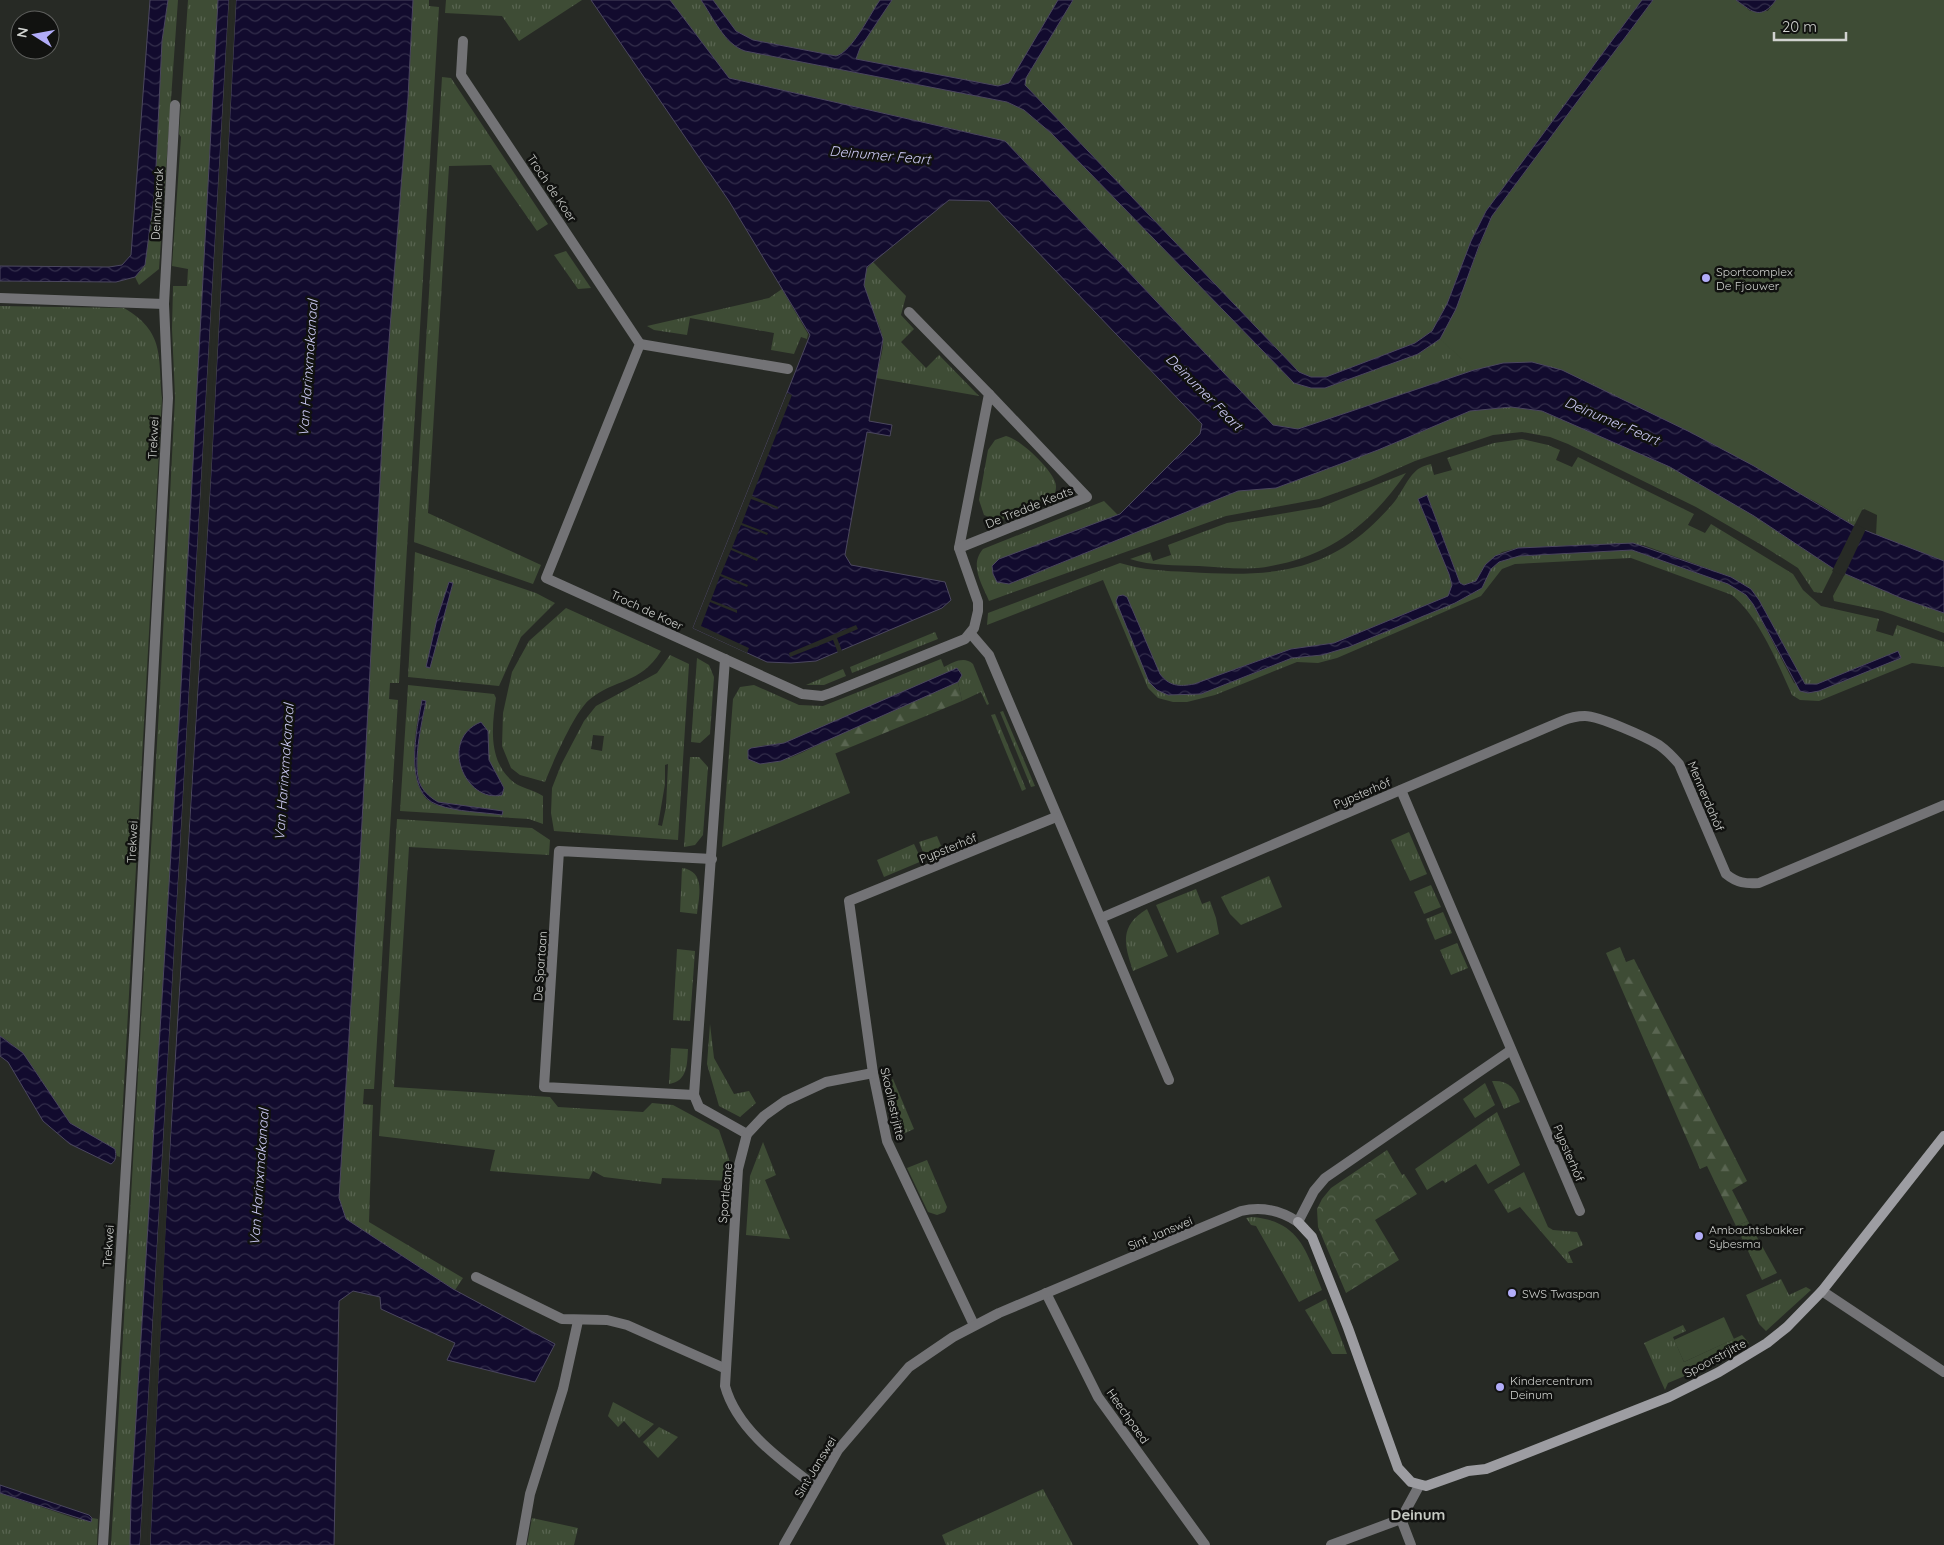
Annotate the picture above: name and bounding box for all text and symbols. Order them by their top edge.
north arrow [10,10,60,60]
scale bar [1774,10,1846,42]
text: 20 m [1782,17,1817,36]
text: N [12,26,32,39]
water label: Deinumer Feart [829,142,933,169]
street label: Troch de Koer [524,151,580,225]
street label: Deinumerrak [148,167,166,241]
place label: Sportcomplex De Fjouwer [1716,264,1793,293]
marker: Sportcomplex De Fjouwer [1700,272,1712,284]
water label: Van Harinxmakanaal [294,297,322,437]
water label: Deinumer Feart [1162,350,1248,436]
water label: Deinumer Feart [1562,393,1664,450]
street label: Trekwei [144,416,162,460]
street label: De Tredde Keats [983,483,1075,531]
street label: Troch de Koer [608,587,686,633]
water label: Van Harinxmakanaal [270,701,298,841]
street label: Mennerdahôf [1685,759,1728,834]
street label: Pypsterhôf [1331,774,1394,812]
street label: Trekwei [123,820,141,864]
street label: Pypsterhôf [917,829,980,866]
street label: De Spartaan [530,930,550,1002]
street label: Skoallestrjitte [877,1066,909,1142]
water label: Van Harinxmakanaal [245,1106,273,1246]
street label: Pypsterhôf [1550,1122,1588,1185]
street label: Sportleane [715,1162,735,1224]
street label: Sint Janswei [1125,1213,1195,1253]
place label: Ambachtsbakker Sybesma [1709,1222,1804,1251]
street label: Trekwei [99,1224,117,1268]
marker: Ambachtsbakker Sybesma [1693,1230,1705,1242]
place label: SWS Twaspan [1522,1286,1600,1301]
marker: SWS Twaspan [1506,1287,1518,1299]
street label: Spoorstrjitte [1681,1335,1749,1381]
place label: Kindercentrum Deinum [1510,1373,1592,1402]
marker: Kindercentrum Deinum [1494,1381,1506,1393]
street label: Heechpaed [1104,1386,1152,1446]
street label: Sint Janswei [791,1434,839,1500]
district label: Deinum [1391,1505,1445,1524]

